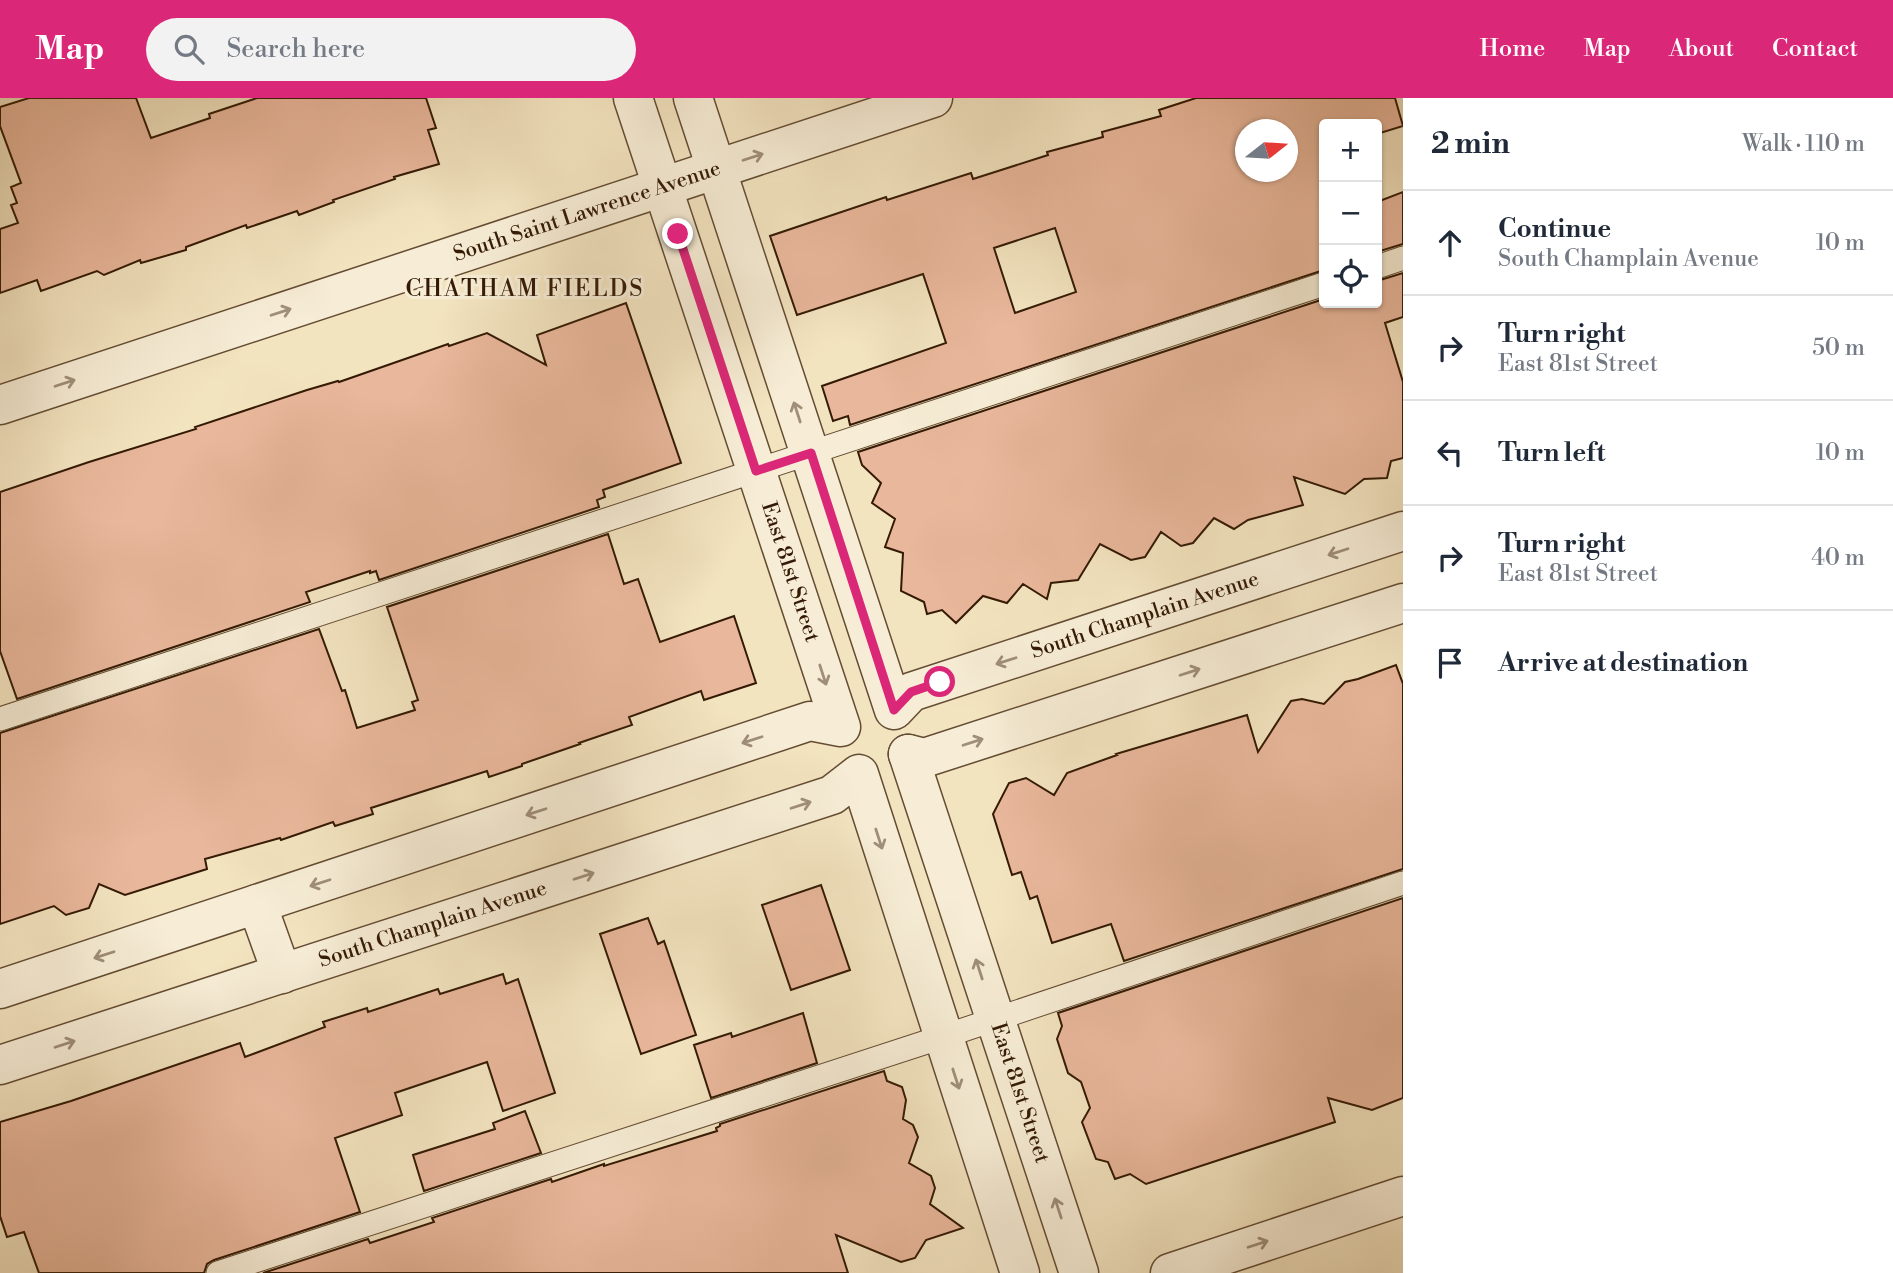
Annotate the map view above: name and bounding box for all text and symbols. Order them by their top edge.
search box [146,18,636,81]
text: Map [35,29,104,70]
icon: search [170,30,208,68]
text: Search here [226,33,365,65]
text: Home [1480,34,1545,64]
text: Map [1583,34,1631,64]
text: About [1669,34,1734,64]
text: Contact [1772,34,1858,64]
north arrow [1235,119,1298,182]
map controls [1319,119,1382,308]
button: + [1319,119,1382,182]
text: 2 min [1431,125,1510,163]
text: Walk · 110 m [1742,130,1865,158]
one-way arrow [742,150,764,163]
street label: South Saint Lawrence Avenue [450,156,724,268]
button: − [1319,182,1382,245]
text: Continue [1498,213,1611,245]
route end [662,218,693,249]
icon: ahead [1431,224,1469,262]
text: 10 m [1816,229,1865,257]
button: locate [1319,245,1382,308]
text: South Champlain Avenue [1498,245,1759,273]
district label: CHATHAM FIELDS [405,275,645,303]
one-way arrow [270,305,292,318]
text: Turn right [1498,318,1626,350]
icon: right [1431,329,1469,367]
text: 50 m [1812,334,1865,362]
text: East 81st Street [1498,350,1658,378]
one-way arrow [53,376,75,389]
one-way arrow [790,402,802,424]
icon: left [1431,434,1469,472]
text: Turn left [1498,437,1606,469]
text: 10 m [1816,439,1865,467]
street label: East 81st Street [755,499,825,646]
text: Turn right [1498,528,1626,560]
icon: right [1431,539,1469,577]
text: 40 m [1811,544,1865,572]
one-way arrow [1328,547,1350,559]
text: East 81st Street [1498,560,1658,588]
street label: South Champlain Avenue [1028,566,1262,665]
icon: arrive [1431,644,1469,682]
text: Arrive at destination [1498,647,1748,679]
one-way arrow [995,656,1017,668]
one-way arrow [818,663,830,685]
one-way arrow [1178,665,1200,677]
route start [924,666,955,697]
one-way arrow [741,735,763,747]
one-way arrow [962,735,984,748]
one-way arrow [789,798,811,810]
one-way arrow [525,807,547,819]
one-way arrow [873,828,886,850]
one-way arrow [573,868,595,881]
street label: South Champlain Avenue [315,875,550,974]
one-way arrow [309,878,331,890]
one-way arrow [93,949,115,962]
one-way arrow [972,958,985,980]
street label: East 81st Street [985,1020,1055,1167]
one-way arrow [54,1037,76,1050]
one-way arrow [950,1068,963,1090]
one-way arrow [1051,1198,1063,1220]
one-way arrow [1246,1237,1268,1249]

